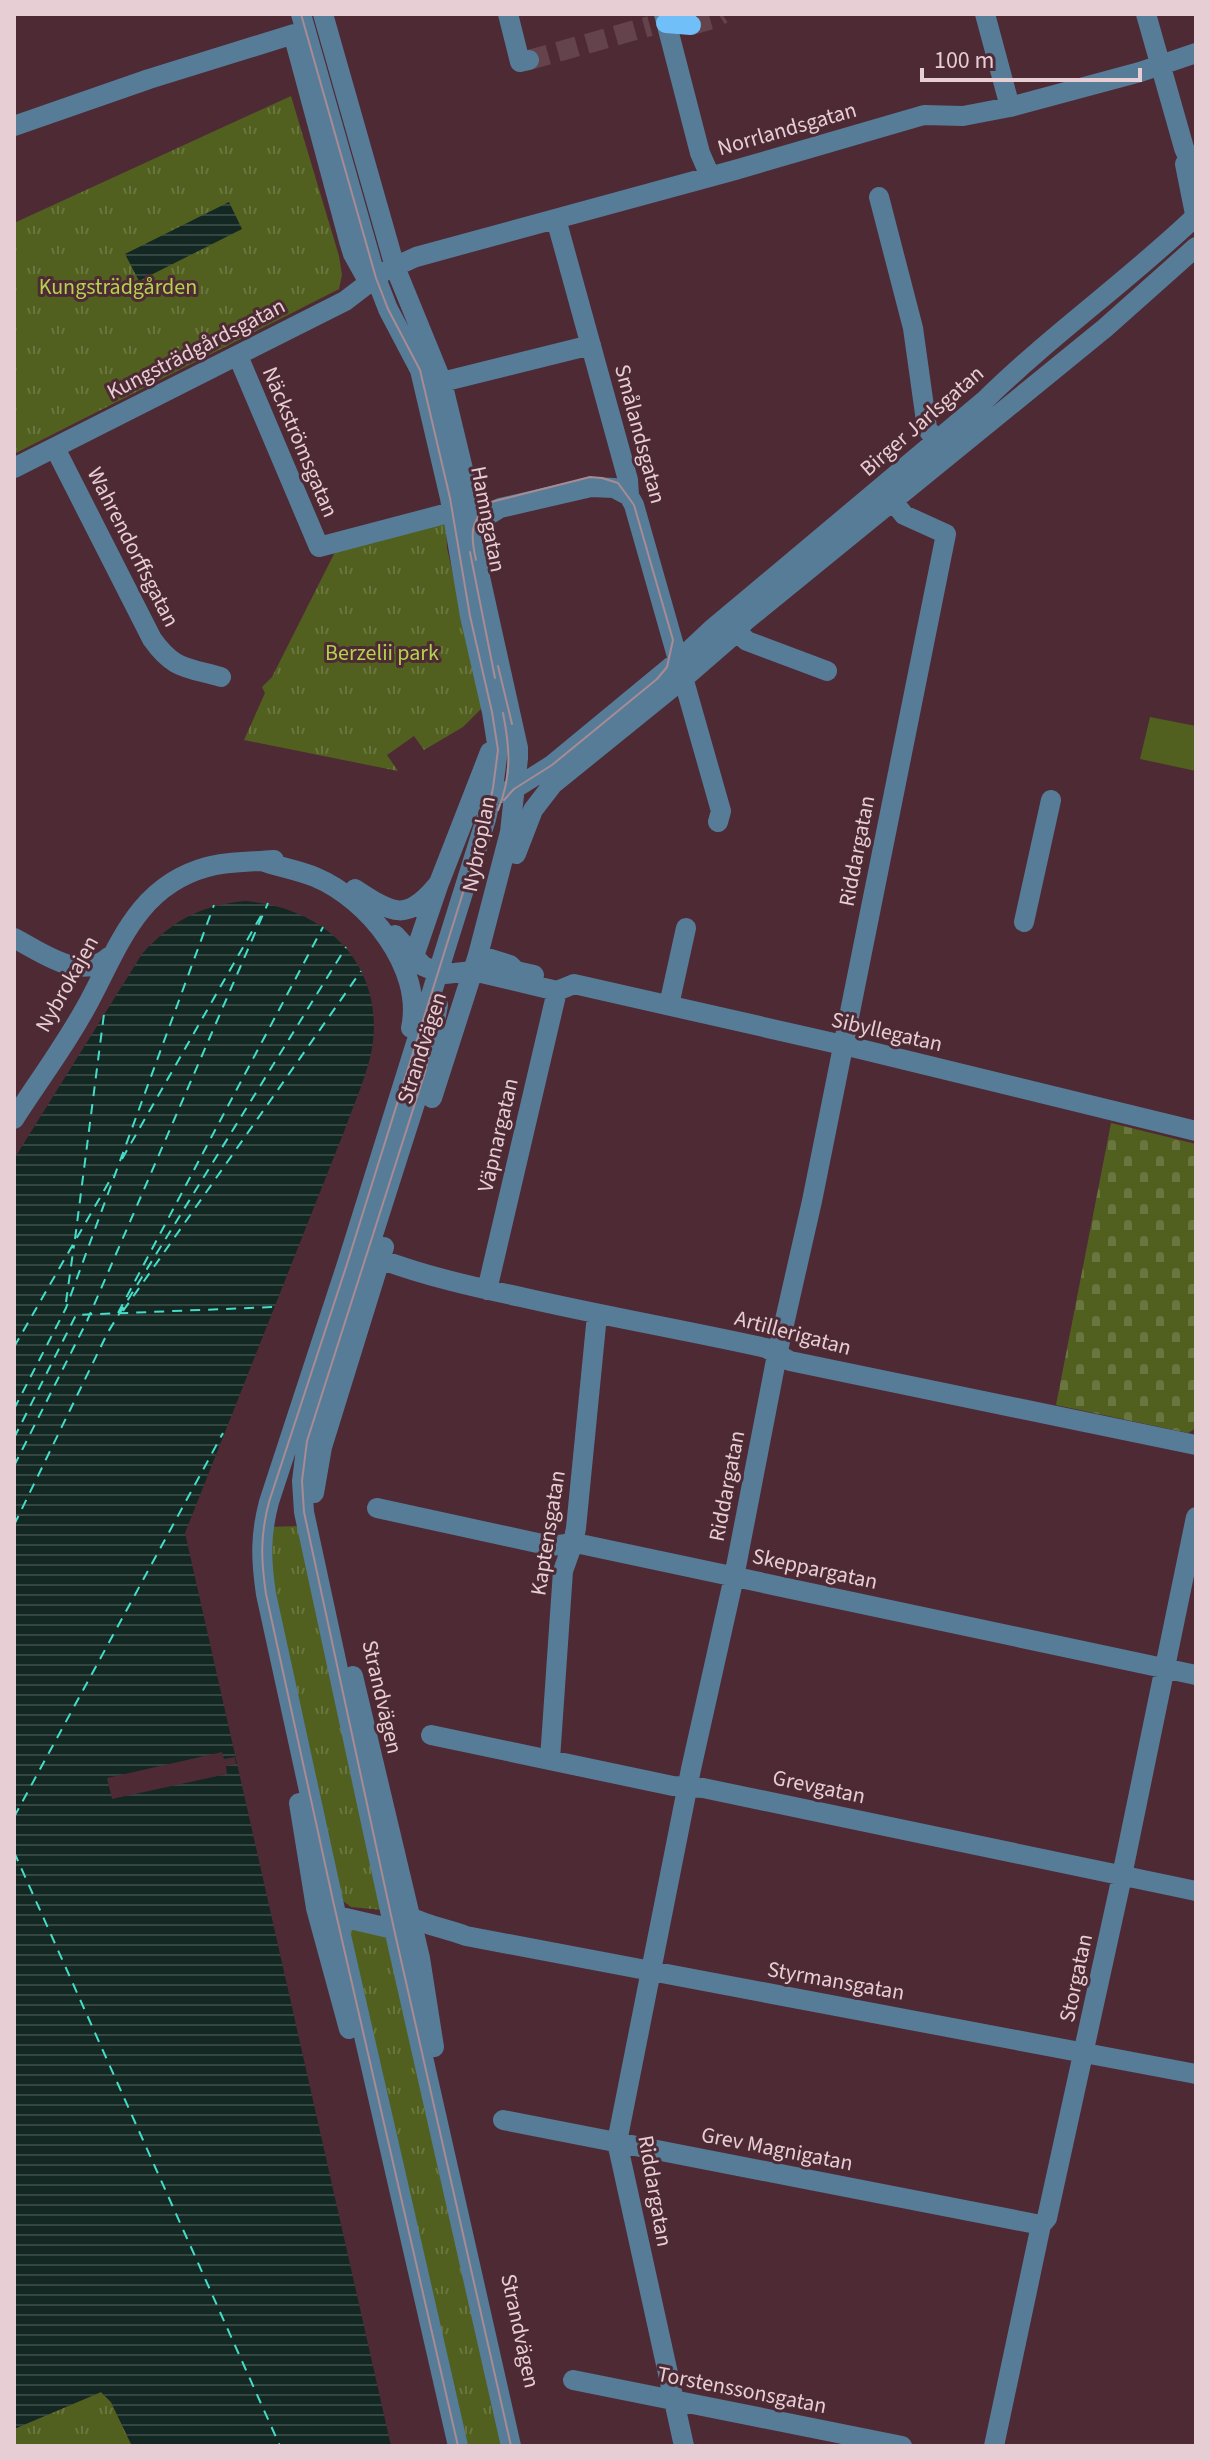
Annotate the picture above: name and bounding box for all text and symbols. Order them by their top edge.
scale bar [922,32,1140,82]
text: 100 m [934,43,994,78]
street label: Norrlandsgatan [714,94,860,164]
park label: Kungsträdgården [39,271,197,303]
street label: Kungsträdgårdsgatan [101,290,291,408]
street label: Birger Jarlsgatan [853,358,991,484]
street label: Smålandsgatan [606,361,674,507]
street label: Näckströmsgatan [254,362,346,522]
street label: Wahrendorffsgatan [79,462,187,632]
street label: Hamngatan [462,463,514,575]
park label: Berzelii park [325,637,439,669]
street label: Nybroplan [454,793,504,895]
street label: Riddargatan [831,793,883,909]
street label: Nybrokajen [27,930,107,1038]
street label: Strandvägen [389,988,455,1108]
street label: Sibyllegatan [828,1004,946,1060]
street label: Väpnargatan [469,1075,527,1195]
street label: Artillerigatan [731,1302,855,1364]
street label: Riddargatan [701,1428,753,1544]
street label: Kaptensgatan [522,1468,574,1598]
street label: Skeppargatan [749,1540,881,1598]
street label: Strandvägen [353,1637,411,1757]
street label: Grevgatan [770,1762,868,1812]
street label: Storgatan [1051,1931,1101,2025]
street label: Styrmansgatan [765,1953,907,2009]
street label: Grev Magnigatan [698,2119,856,2179]
street label: Riddargatan [629,2133,681,2249]
street label: Strandvägen [492,2271,548,2391]
street label: Torstenssonsgatan [655,2358,829,2422]

